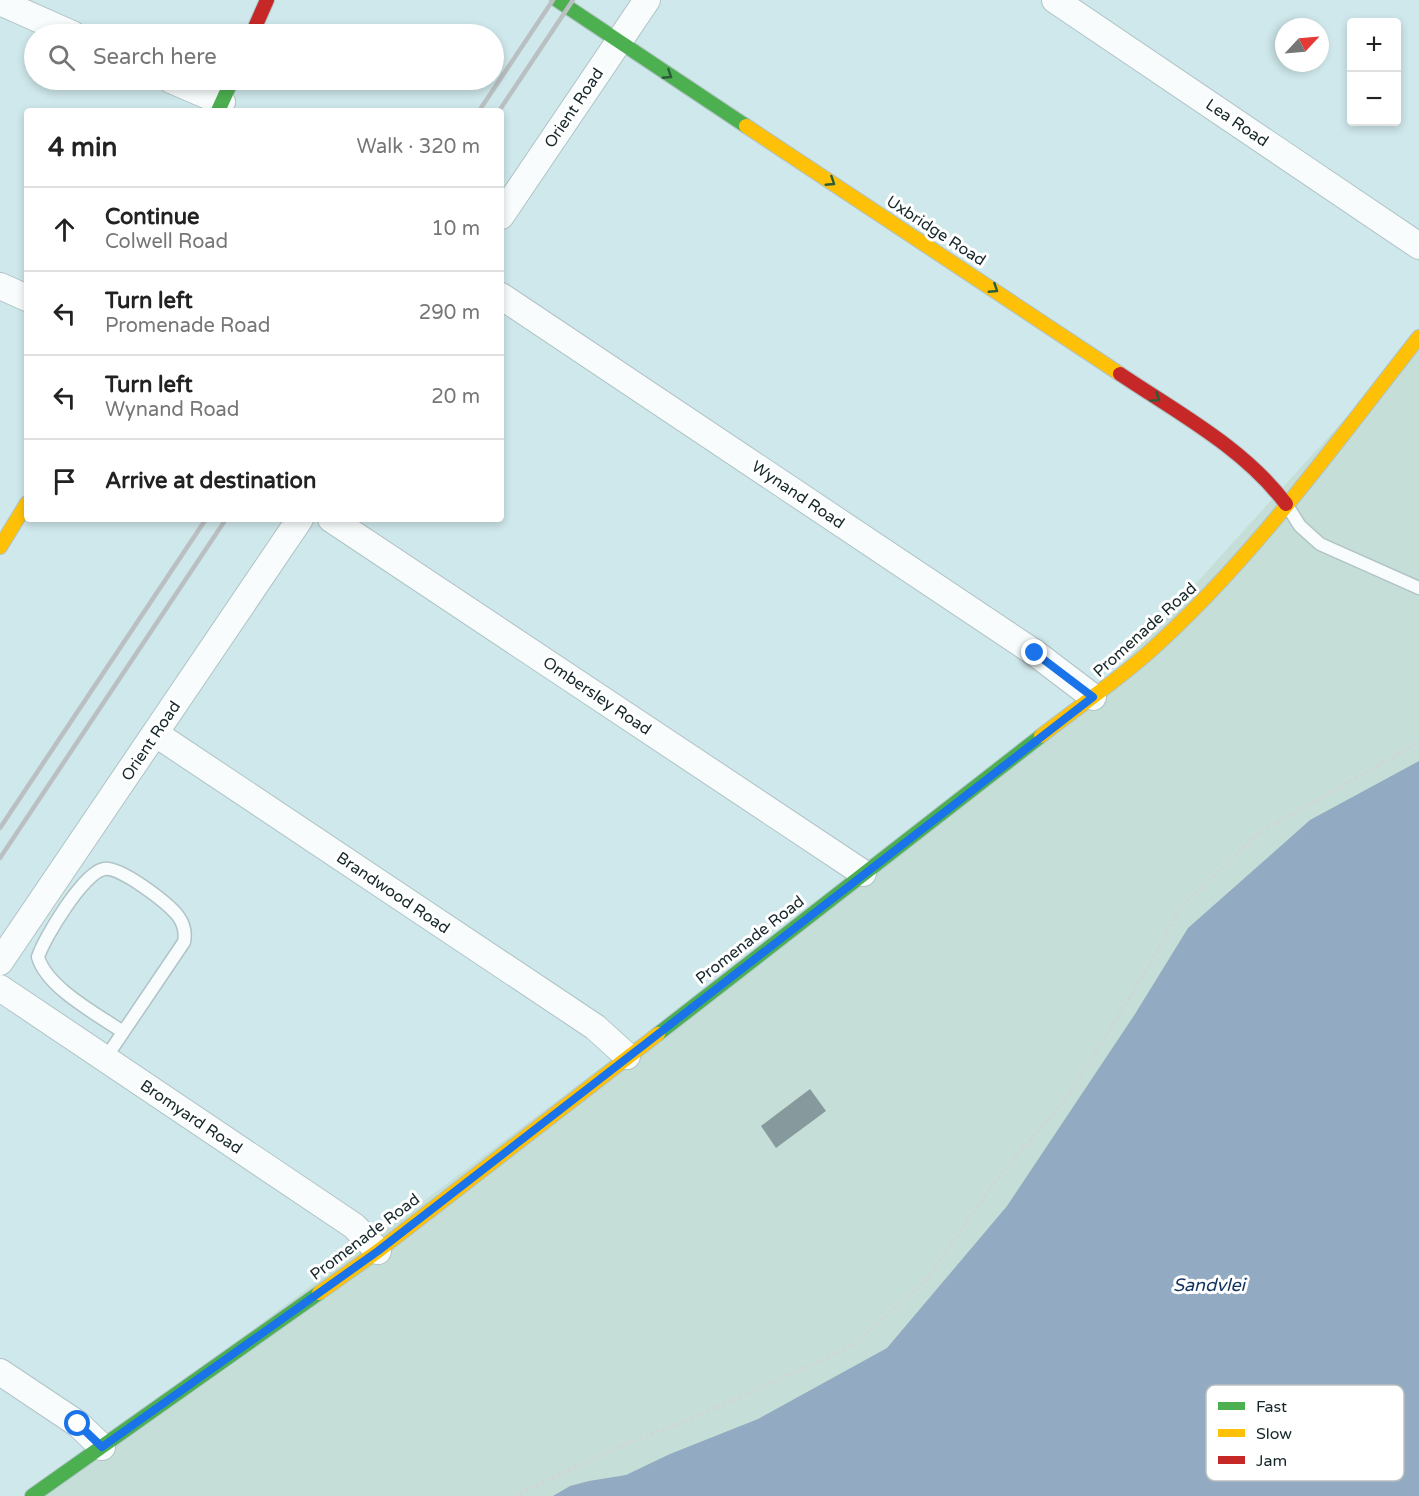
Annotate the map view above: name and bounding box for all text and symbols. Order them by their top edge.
north arrow [1275,18,1329,72]
map controls [1347,18,1401,126]
button: + [1347,18,1401,72]
search box [24,24,504,90]
icon: search [45,41,78,74]
text: Search here [93,44,217,70]
street label: Orient Road [540,64,608,152]
one-way arrow [661,68,672,79]
button: − [1347,72,1401,126]
street label: Lea Road [1202,95,1272,151]
text: 4 min [48,132,117,163]
text: Walk · 320 m [357,135,480,159]
one-way arrow [824,175,835,186]
street label: Uxbridge Road [883,191,989,271]
text: Continue [105,204,200,230]
icon: ahead [48,213,81,246]
text: 10 m [431,217,480,241]
text: Colwell Road [105,230,228,254]
one-way arrow [987,282,998,293]
text: Turn left [105,288,193,314]
icon: left [48,297,81,330]
text: 290 m [419,301,480,325]
text: Promenade Road [105,314,270,338]
text: Turn left [105,372,193,398]
icon: left [48,381,81,414]
text: 20 m [431,385,480,409]
one-way arrow [1150,390,1160,402]
text: Wynand Road [105,398,239,422]
street label: Wynand Road [748,457,848,533]
icon: arrive [48,465,81,498]
text: Arrive at destination [105,468,316,494]
street label: Promenade Road [1089,578,1201,682]
route end [1021,639,1047,665]
street label: Ombersley Road [539,652,655,740]
street label: Orient Road [117,697,185,785]
street label: Brandwood Road [333,848,453,938]
street label: Promenade Road [692,891,808,989]
street label: Bromyard Road [136,1075,246,1159]
street label: Promenade Road [306,1189,424,1285]
water label: Sandvlei [1173,1274,1248,1296]
legend [1206,1385,1404,1481]
text: Fast [1256,1397,1287,1417]
route start [64,1410,90,1436]
text: Slow [1256,1424,1292,1444]
text: Jam [1256,1451,1287,1471]

